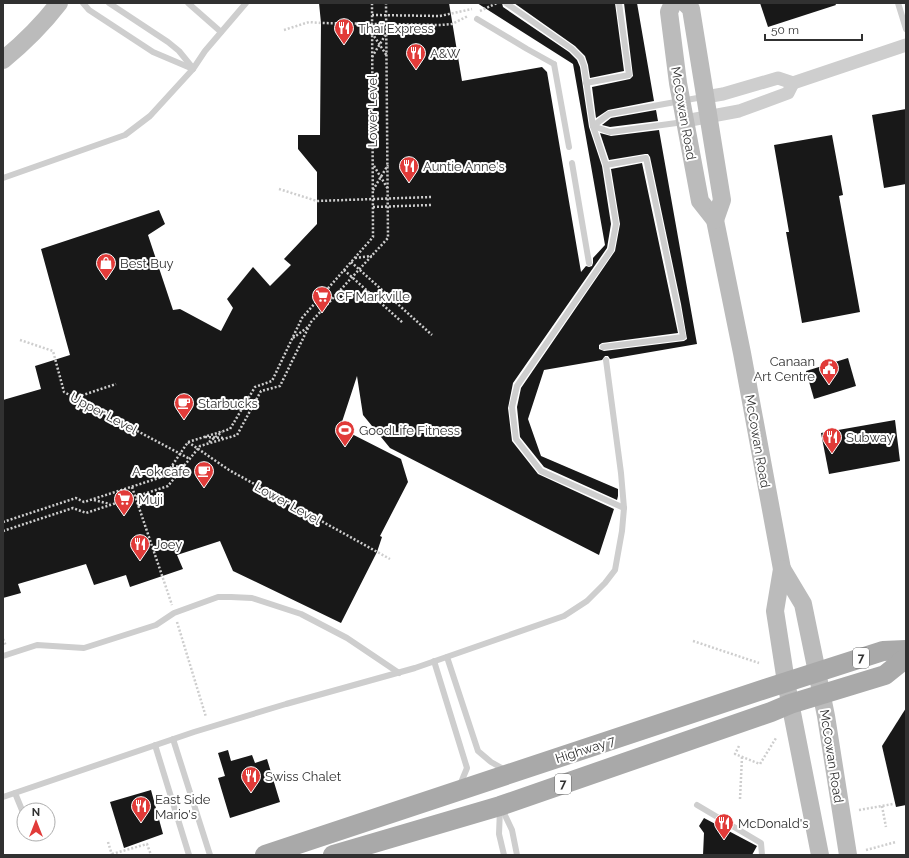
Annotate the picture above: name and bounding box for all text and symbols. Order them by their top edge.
scale bar [765,16,862,42]
restaurant icon: Thaï Express [333,17,355,45]
place label: Thaï Express [358,21,434,36]
text: 50 m [771,23,799,37]
restaurant icon: A&W [405,42,427,70]
place label: A&W [430,46,461,61]
street label: McCowan Road [668,65,699,161]
street label: Lower Level [365,74,380,148]
restaurant icon: Auntie Anne's [398,155,420,183]
place label: Auntie Anne's [423,159,505,174]
shop icon: Best Buy [95,252,117,280]
place label: Best Buy [120,256,174,271]
supermarket icon: CF Markville [311,285,333,313]
place label: CF Markville [336,289,410,304]
place label: Canaan Art Centre [754,354,815,384]
public building icon: Canaan Art Centre [818,357,840,385]
street label: Upper Level [68,390,140,438]
cafe icon: Starbucks [173,392,195,420]
street label: McCowan Road [742,393,773,489]
place label: Starbucks [198,396,258,411]
sports icon: GoodLife Fitness [334,419,356,447]
place label: GoodLife Fitness [359,423,460,438]
restaurant icon: Subway [821,426,843,454]
place label: Subway [846,430,894,445]
cafe icon: A-ok cafe [193,460,215,488]
place label: A-ok cafe [132,464,190,479]
street label: Lower Level [252,479,324,528]
supermarket icon: Muji [113,488,135,516]
place label: Muji [138,492,163,507]
restaurant icon: Joey [129,533,151,561]
place label: Joey [154,537,182,552]
road number: 7 [853,648,869,668]
street label: McCowan Road [817,708,846,804]
street label: Highway 7 [553,733,617,766]
restaurant icon: Swiss Chalet [240,765,262,793]
place label: Swiss Chalet [265,769,342,784]
road number: 7 [555,774,571,794]
place label: East Side Mario's [155,792,211,822]
restaurant icon: East Side Mario's [130,795,152,823]
north arrow [16,802,56,842]
text: N [32,806,40,819]
restaurant icon: McDonald's [713,812,735,840]
place label: McDonald's [738,816,808,831]

